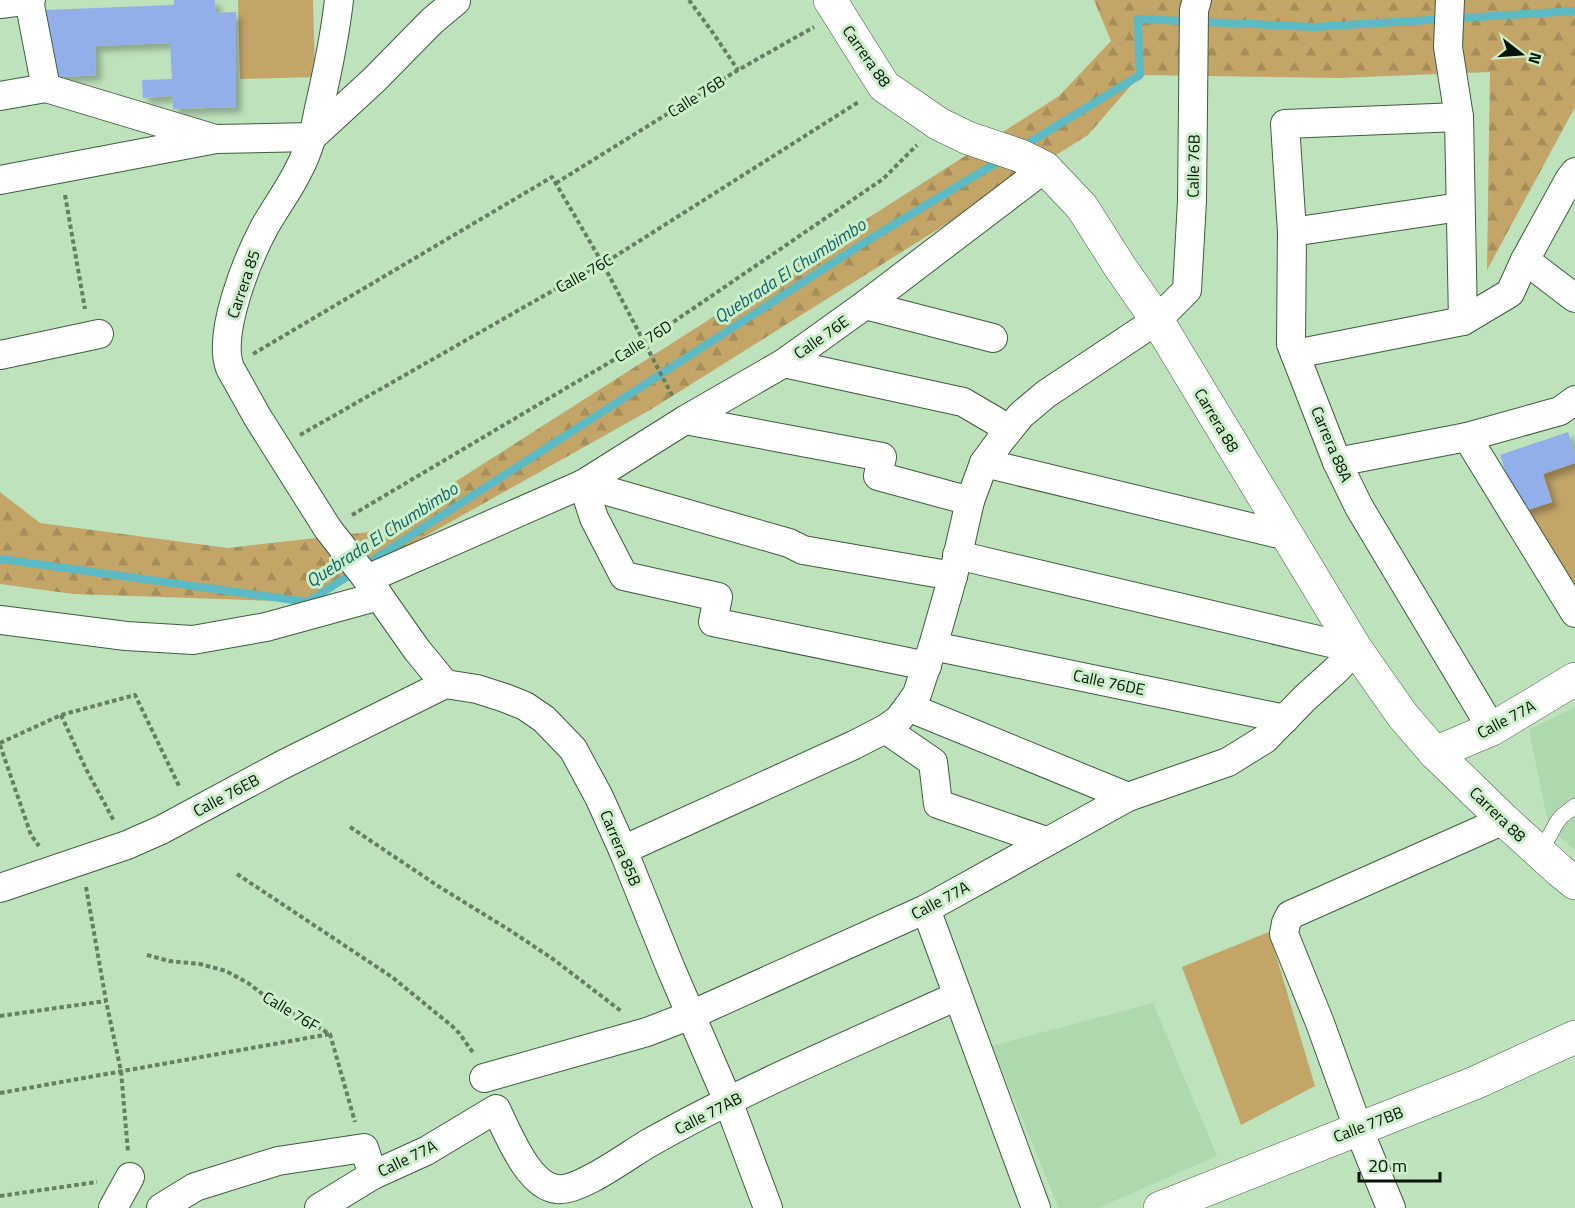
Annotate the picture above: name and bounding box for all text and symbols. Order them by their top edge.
street label: Carrera 88 [837,20,897,92]
north arrow [1491,24,1551,84]
text: N [1522,50,1548,67]
street label: Calle 76B [663,69,729,123]
street label: Calle 76B [1180,134,1206,198]
water label: Quebrada El Chumbimbo [708,211,872,330]
street label: Carrera 85 [220,247,266,321]
street label: Calle 76C [551,247,617,299]
street label: Calle 76E [789,309,854,365]
street label: Calle 76D [610,314,676,368]
street label: Carrera 88 [1189,384,1246,457]
street label: Carrera 88A [1305,402,1359,486]
water label: Quebrada El Chumbimbo [300,475,464,594]
street label: Calle 76DE [1071,663,1147,701]
street label: Calle 77A [1472,693,1540,744]
street label: Calle 76EB [188,767,264,823]
street label: Carrera 88 [1464,781,1532,847]
street label: Carrera 85B [594,806,648,890]
street label: Calle 77A [906,874,974,925]
street label: Calle 76F [258,985,324,1037]
street label: Calle 77AB [670,1086,746,1140]
street label: Calle 77BB [1329,1100,1407,1148]
street label: Calle 77A [373,1133,441,1183]
scale bar [1359,1145,1440,1183]
text: 20 m [1368,1152,1407,1179]

